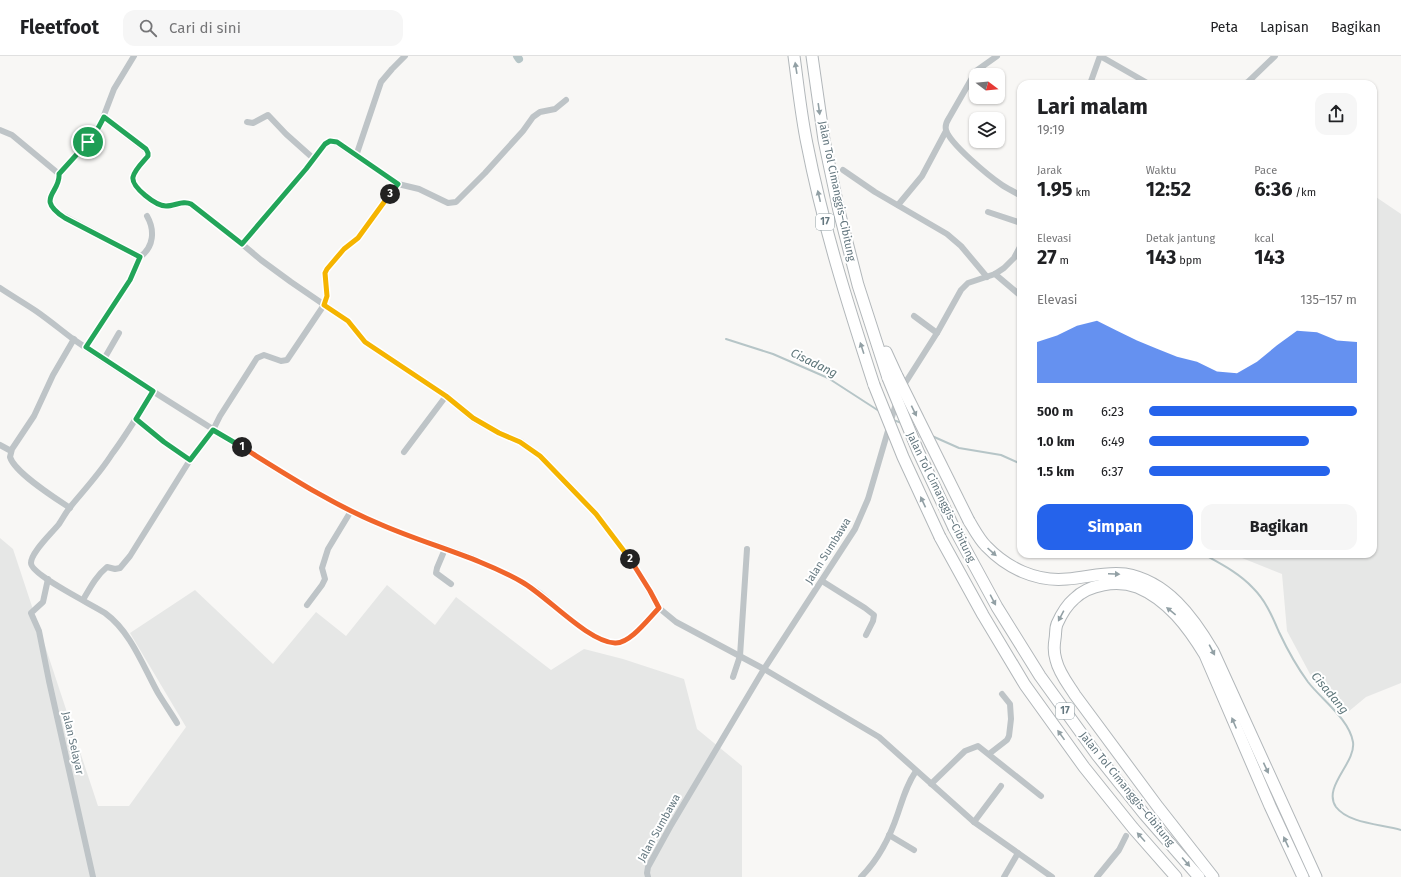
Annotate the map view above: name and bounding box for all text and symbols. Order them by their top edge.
search box [123,10,403,46]
text: Fleetfoot [20,16,99,39]
icon: search [137,17,159,39]
text: Cari di sini [169,19,241,37]
text: Peta [1210,19,1238,36]
text: Lapisan [1260,19,1309,36]
text: Bagikan [1331,19,1381,36]
one-way arrow [793,62,799,74]
north arrow [969,68,1005,104]
map controls [969,68,1005,148]
text: Lari malam [1037,93,1148,120]
button: share [1315,93,1357,135]
one-way arrow [816,102,822,115]
button: layers [969,112,1005,148]
street label: Jalan Tol Cimanggis–Cibitung [816,120,858,263]
text: 19:19 [1037,122,1065,137]
pin [71,125,105,159]
icon: arrive [77,131,99,153]
text: Jarak [1037,164,1062,177]
text: Waktu [1146,164,1176,177]
text: Pace [1254,164,1277,177]
text: 1.95 [1037,177,1073,201]
text: 12:52 [1146,177,1191,201]
text: 6:36 [1254,177,1292,201]
pin: 3 [380,184,400,204]
text: km [1073,186,1091,199]
text: /km [1292,186,1316,199]
text: 3 [387,187,393,200]
one-way arrow [815,189,821,202]
road number: 17 [816,214,834,230]
text: Elevasi [1037,232,1071,245]
text: Detak jantung [1146,232,1215,245]
text: kcal [1254,232,1274,245]
text: 27 [1037,245,1057,269]
text: 143 [1146,245,1176,269]
text: 143 [1254,245,1285,269]
text: m [1057,254,1069,267]
text: bpm [1176,254,1202,267]
text: Elevasi [1037,292,1078,307]
text: 135–157 m [1300,292,1357,307]
one-way arrow [859,341,865,353]
water label: Cisadang [788,346,840,380]
text: 500 m [1037,404,1073,419]
text: 6:23 [1101,404,1124,419]
one-way arrow [911,405,917,417]
street label: Jalan Tol Cimanggis–Cibitung [904,430,978,564]
text: 1.0 km [1037,434,1075,449]
text: 6:49 [1101,434,1124,449]
pin: 1 [232,437,252,457]
text: 1 [239,440,245,453]
text: 1.5 km [1037,464,1075,479]
text: 6:37 [1101,464,1123,479]
one-way arrow [920,496,926,507]
button: Simpan [1037,504,1193,550]
button: Bagikan [1201,504,1357,550]
street label: Jalan Sumbawa [802,515,854,587]
one-way arrow [987,547,998,556]
pin: 2 [620,549,640,569]
text: 2 [627,552,633,565]
one-way arrow [1108,571,1121,577]
one-way arrow [990,594,996,606]
one-way arrow [1165,606,1176,615]
one-way arrow [1058,610,1065,622]
one-way arrow [1208,644,1215,655]
water label: Cisadang [1309,669,1352,717]
road number: 17 [1056,703,1074,719]
street label: Jalan Selayar [59,710,87,776]
one-way arrow [1231,717,1237,728]
street label: Jalan Tol Cimanggis–Cibitung [1077,729,1177,849]
one-way arrow [1057,730,1065,740]
one-way arrow [1263,762,1269,773]
street label: Jalan Sumbawa [635,792,683,864]
one-way arrow [1137,832,1146,843]
one-way arrow [1283,836,1289,847]
one-way arrow [1181,856,1190,867]

